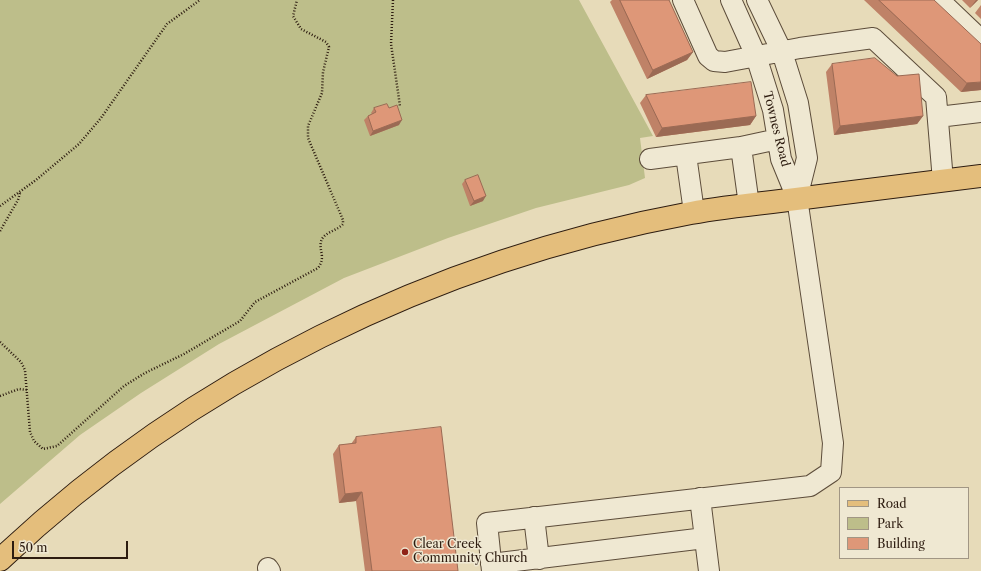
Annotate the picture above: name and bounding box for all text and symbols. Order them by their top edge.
street label: Townes Road [760,90,792,168]
legend [839,487,969,559]
text: Road [877,496,907,511]
text: Park [877,516,903,531]
scale bar [14,533,130,559]
text: Building [877,536,925,551]
place label: Clear Creek Community Church [413,538,527,566]
text: 50 m [19,540,48,555]
marker: Clear Creek Community Church [400,547,410,557]

